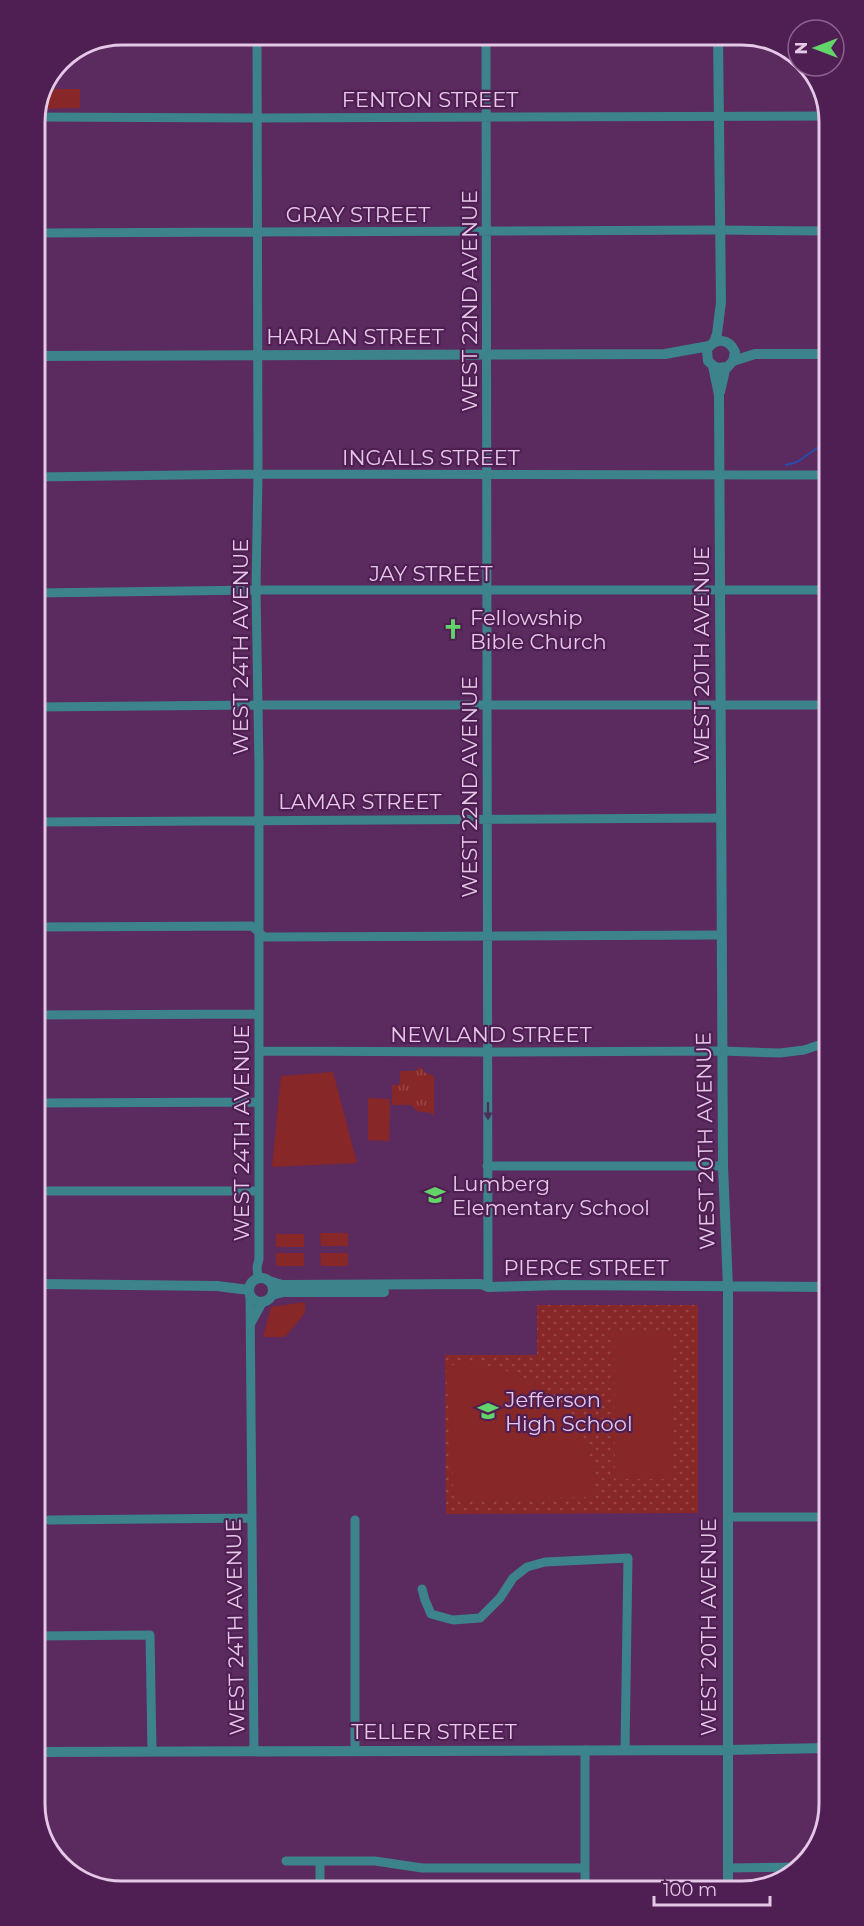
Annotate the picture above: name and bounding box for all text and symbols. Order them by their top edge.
north arrow [786,18,846,78]
text: N [792,42,811,54]
street label: FENTON STREET [342,87,518,112]
street label: WEST 22ND AVENUE [457,190,482,412]
street label: GRAY STREET [286,202,430,227]
street label: HARLAN STREET [266,324,444,349]
street label: INGALLS STREET [342,445,520,470]
street label: WEST 24TH AVENUE [228,539,253,755]
street label: WEST 20TH AVENUE [689,546,714,764]
street label: JAY STREET [368,561,493,586]
place label: Fellowship Bible Church [470,605,607,654]
church icon: Fellowship Bible Church [441,617,465,641]
street label: WEST 22ND AVENUE [457,676,482,898]
street label: LAMAR STREET [278,789,442,814]
street label: NEWLAND STREET [390,1022,592,1047]
street label: WEST 24TH AVENUE [229,1025,254,1241]
street label: WEST 20TH AVENUE [691,1032,719,1250]
one-way arrow [483,1101,493,1120]
place label: Lumberg Elementary School [452,1171,650,1220]
school or university icon: Lumberg Elementary School [423,1183,447,1207]
street label: PIERCE STREET [504,1255,668,1280]
place label: Jefferson High School [504,1387,633,1436]
school or university icon: Jefferson High School [476,1399,500,1423]
street label: WEST 24TH AVENUE [221,1518,249,1736]
street label: WEST 20TH AVENUE [696,1518,721,1736]
street label: TELLER STREET [351,1719,517,1744]
scale bar [654,1869,770,1907]
text: 100 m [663,1879,717,1901]

